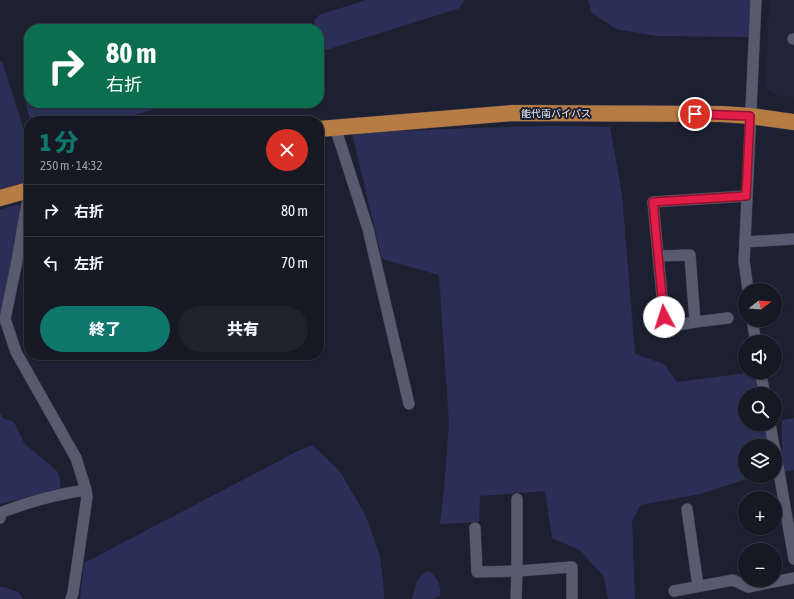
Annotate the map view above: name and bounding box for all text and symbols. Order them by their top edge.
text: 80 m [106,37,156,69]
icon: right [40,40,92,92]
text: 右折 [106,74,142,95]
pin [678,97,712,131]
icon: arrive [684,103,706,125]
street label: 能代南バイパス [521,108,591,119]
text: 1 分 [40,129,79,156]
button: close [266,129,308,171]
text: 250 m · 14:32 [40,158,103,173]
icon: right [40,200,62,222]
text: 80 m [281,202,308,219]
text: 右折 [74,203,104,220]
icon: left [40,252,62,274]
text: 70 m [281,254,308,271]
text: 左折 [74,255,104,272]
north arrow [738,283,782,327]
map controls [738,283,782,587]
position arrow [643,296,685,338]
button: 終了 [40,306,170,352]
button: 共有 [178,306,308,352]
button: sound [738,335,782,379]
button: search [738,387,782,431]
button: layers [738,439,782,483]
button: + [738,491,782,535]
button: − [738,543,782,587]

